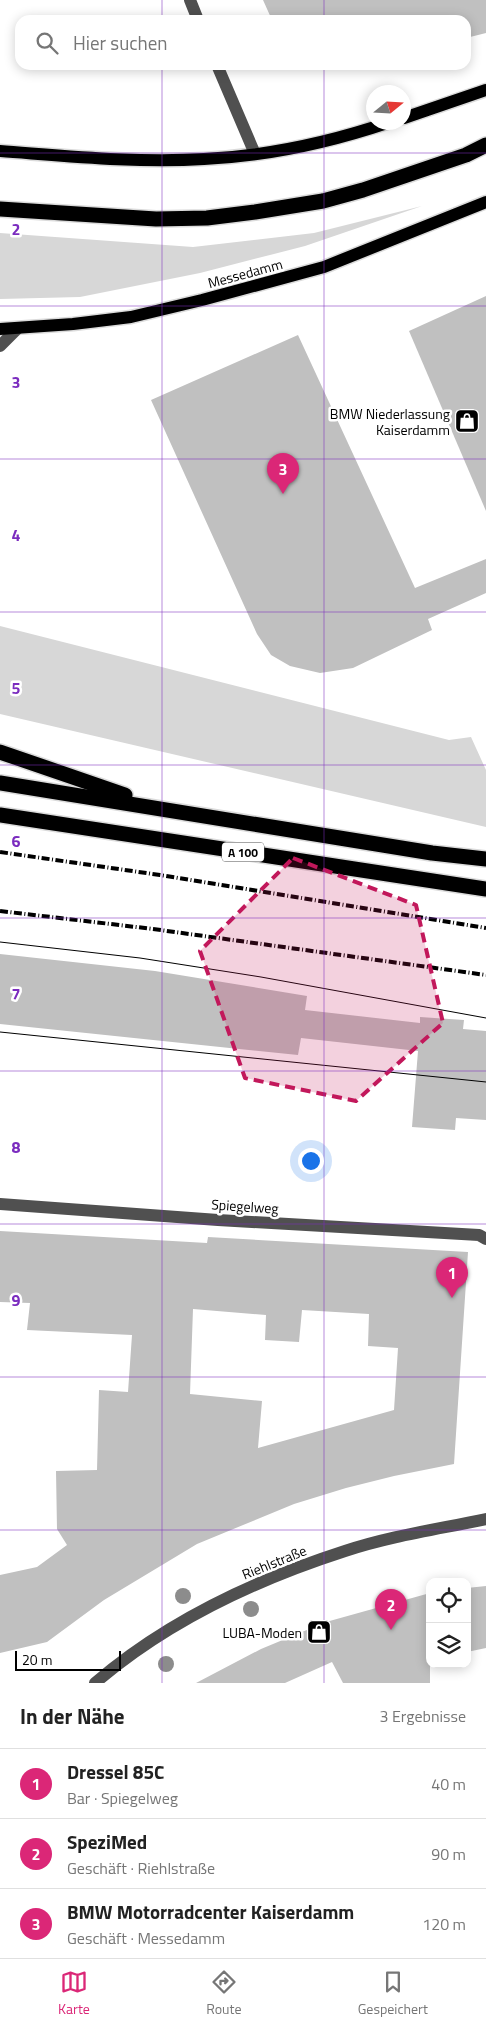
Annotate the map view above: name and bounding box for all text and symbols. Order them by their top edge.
search box [15,15,471,70]
text: Hier suchen [73,28,168,57]
icon: search [33,29,61,57]
north arrow [366,85,411,130]
text: 2 [12,217,20,241]
street label: Messedamm [205,253,285,293]
text: 3 [12,370,20,394]
place label: BMW Niederlassung Kaiserdamm [330,403,450,440]
shop icon: BMW Niederlassung Kaiserdamm [454,408,480,434]
pin: 3 [267,453,299,494]
text: 4 [12,523,21,547]
text: 5 [12,676,21,700]
text: 6 [12,829,21,853]
road number: A 100 [222,842,264,862]
text: 7 [12,982,20,1006]
text: 8 [12,1135,21,1159]
your location [298,1148,324,1174]
street label: Spiegelweg [211,1193,279,1219]
pin: 1 [436,1257,468,1298]
text: 9 [12,1288,21,1312]
street label: Riehlstraße [239,1540,309,1584]
map controls [426,1578,471,1668]
button: locate [426,1578,471,1623]
pin: 2 [375,1589,407,1630]
shop icon: LUBA-Moden [306,1619,332,1645]
place label: LUBA-Moden [223,1622,302,1643]
button: layers [426,1623,471,1668]
scale bar [15,1648,121,1671]
text: 20 m [22,1649,52,1670]
text: In der Nähe [20,1700,125,1732]
text: 3 Ergebnisse [379,1704,466,1728]
text: Dressel 85C [67,1757,164,1786]
text: 1 [32,1772,40,1796]
text: 40 m [431,1772,466,1796]
text: Bar · Spiegelweg [67,1786,178,1810]
text: SpeziMed [67,1827,147,1856]
text: 2 [32,1842,40,1866]
text: 90 m [431,1842,466,1866]
text: Geschäft · Riehlstraße [67,1856,215,1880]
text: BMW Motorradcenter Kaiserdamm [67,1897,354,1926]
text: 3 [32,1912,40,1936]
text: 120 m [422,1912,466,1936]
text: Geschäft · Messedamm [67,1926,225,1950]
tab: Karte [58,1968,90,2019]
tab: Route [206,1968,241,2019]
tab: Gespeichert [358,1968,428,2019]

